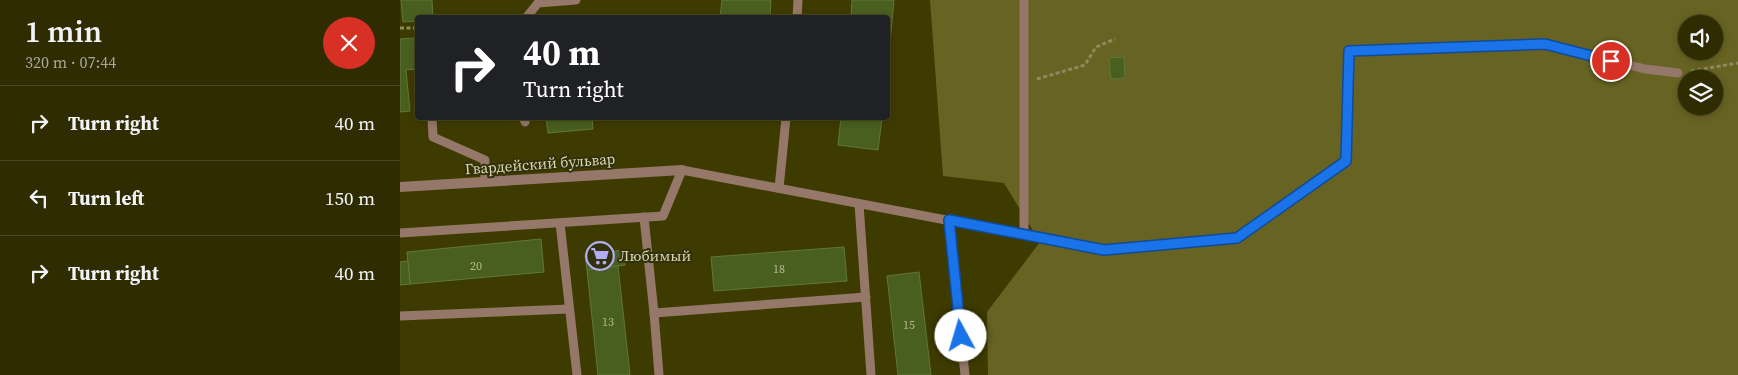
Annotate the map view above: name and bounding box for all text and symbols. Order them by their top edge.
text: 1 min [25,11,102,52]
map controls [1678,15,1723,115]
button: sound [1678,15,1723,60]
button: close [323,17,375,69]
text: 40 m [523,29,600,77]
icon: right [440,35,505,100]
pin [1590,40,1632,82]
icon: arrive [1597,47,1625,75]
text: 320 m · 07:44 [25,51,116,73]
button: layers [1678,70,1723,115]
text: Turn right [523,74,624,104]
icon: right [25,109,53,137]
text: Turn right [68,110,159,136]
text: 40 m [334,110,375,136]
street label: Гвардейский бульвар [464,148,616,179]
icon: left [25,184,53,212]
text: Turn left [68,185,144,211]
text: 150 m [325,185,375,211]
supermarket icon: Любимый [585,241,615,271]
place label: Любимый [619,245,692,266]
house number: 20 [470,258,482,274]
icon: right [25,259,53,287]
text: Turn right [68,260,159,286]
text: 40 m [334,260,375,286]
house number: 18 [773,261,785,277]
position arrow [934,309,986,361]
house number: 13 [602,314,614,330]
house number: 15 [903,317,915,333]

